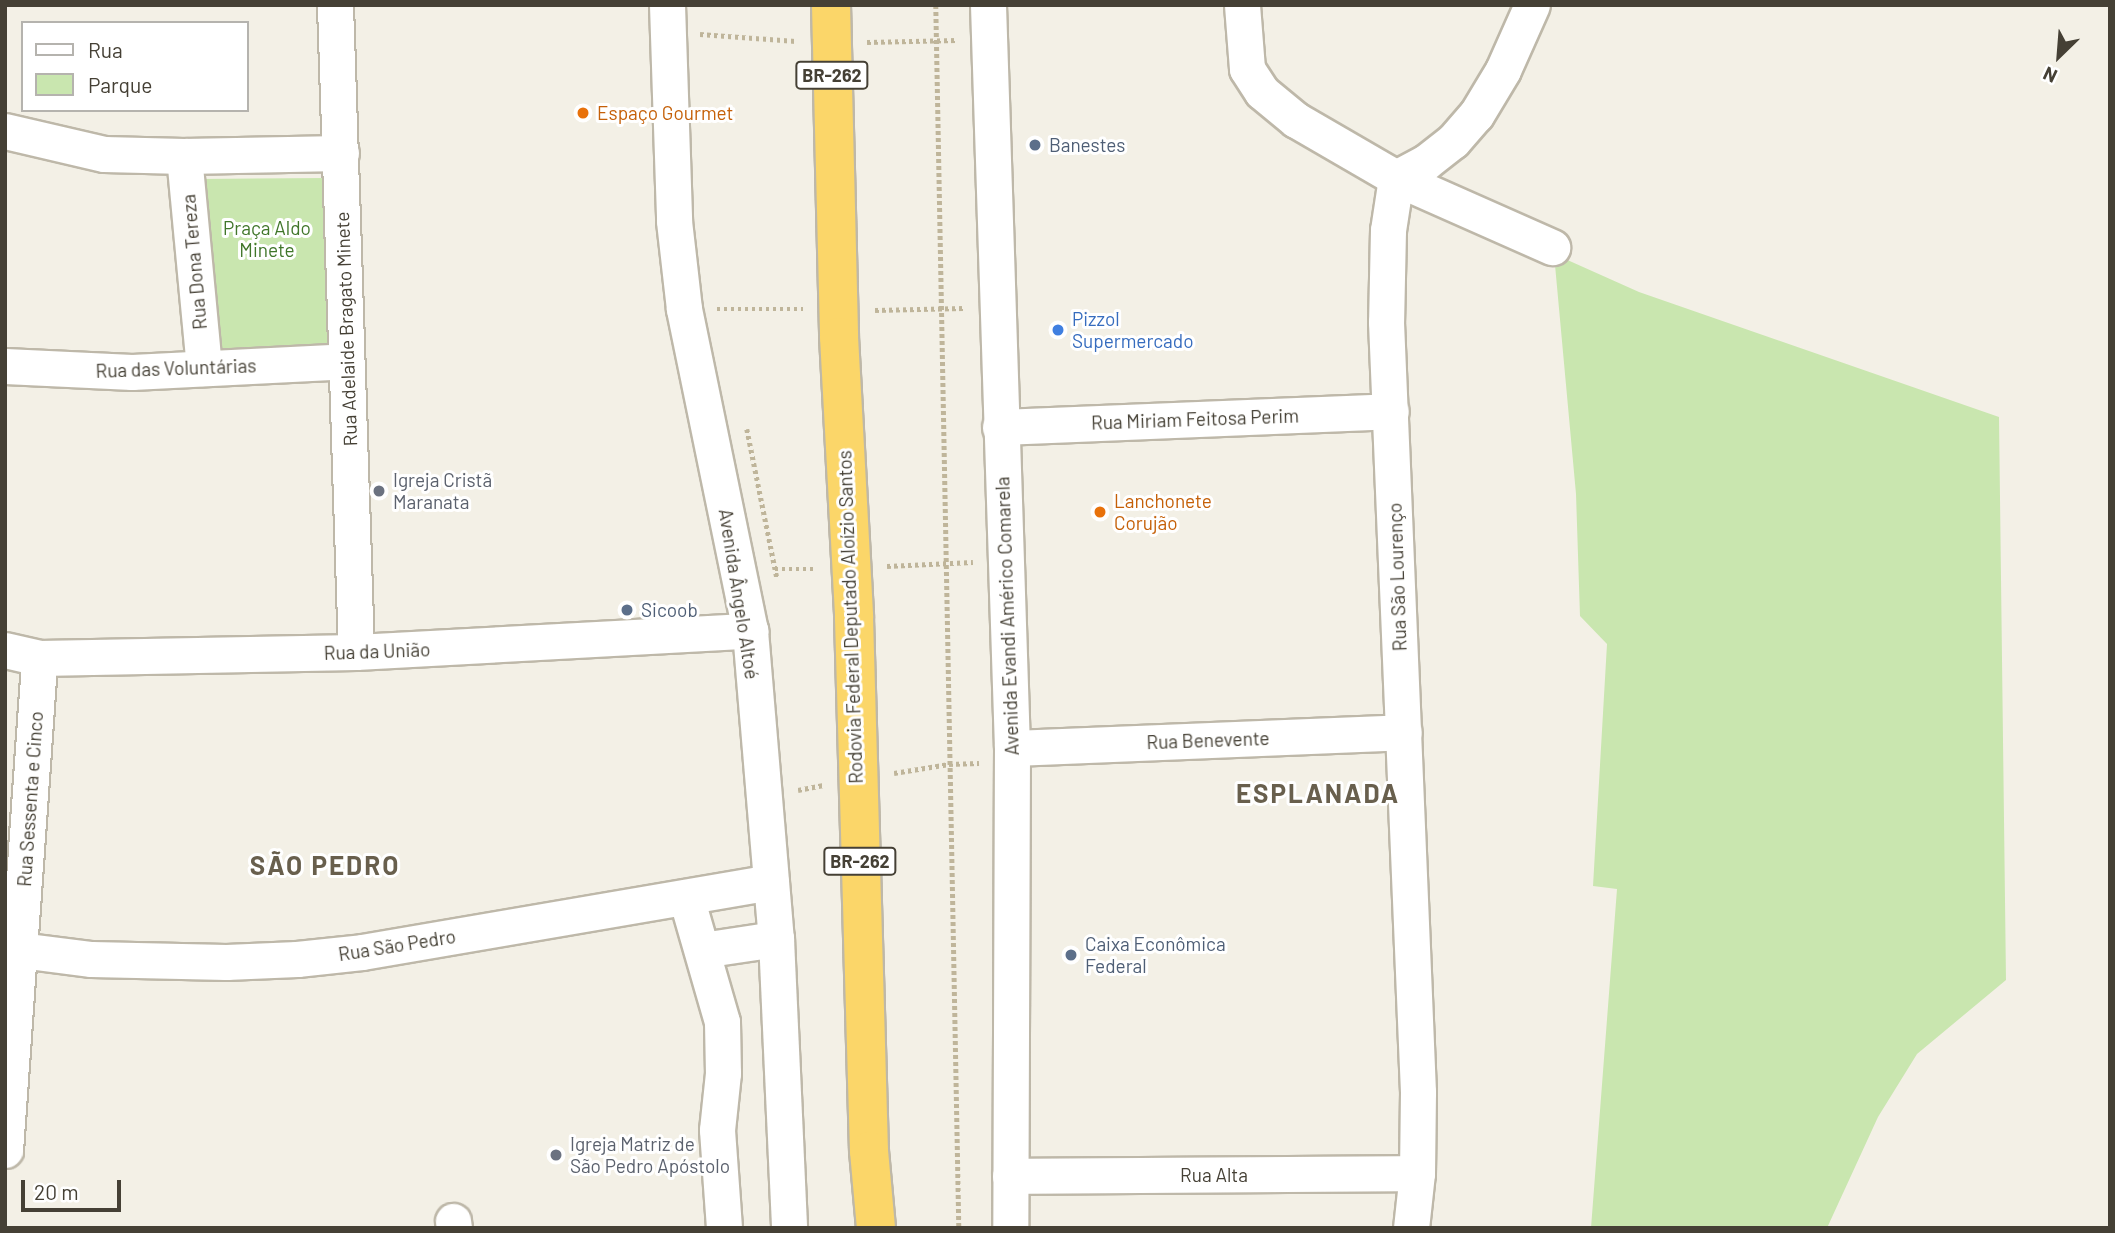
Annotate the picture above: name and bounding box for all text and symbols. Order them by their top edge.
legend [21,21,248,112]
north arrow [2024,21,2094,91]
text: Rua [88,37,123,62]
road number: BR-262 [795,60,869,90]
text: N [2039,62,2061,89]
text: Parque [88,72,153,97]
place label: Espaço Gourmet [597,102,733,124]
marker: Espaço Gourmet [575,105,591,121]
place label: Banestes [1049,134,1125,156]
marker: Banestes [1027,137,1043,153]
street label: Rua Dona Tereza [177,193,211,331]
street label: Rua Adelaide Bragato Minete [331,211,361,447]
park label: Praça Aldo Minete [223,217,311,261]
place label: Pizzol Supermercado [1072,308,1194,352]
marker: Pizzol Supermercado [1050,322,1066,338]
street label: Rua das Voluntárias [95,354,257,382]
street label: Rua Miriam Feitosa Perim [1091,404,1299,434]
street label: Rodovia Federal Deputado Aloízio Santos [833,450,867,784]
place label: Igreja Cristã Maranata [393,469,492,513]
street label: Avenida Evandi Américo Comarela [991,476,1023,756]
marker: Igreja Cristã Maranata [371,483,387,499]
place label: Lanchonete Corujão [1114,490,1212,534]
street label: Rua São Lourenço [1383,502,1411,652]
marker: Lanchonete Corujão [1092,504,1108,520]
street label: Avenida Ângelo Altoé [714,507,764,681]
place label: Sicoob [641,599,698,621]
marker: Sicoob [619,602,635,618]
street label: Rua da União [323,638,431,664]
street label: Rua Sessenta e Cinco [12,711,48,887]
street label: Rua Benevente [1146,726,1270,754]
district label: ESPLANADA [1237,777,1399,809]
road number: BR-262 [823,846,897,876]
district label: SÃO PEDRO [251,849,399,881]
street label: Rua São Pedro [337,924,457,966]
place label: Caixa Econômica Federal [1085,933,1226,977]
marker: Caixa Econômica Federal [1063,947,1079,963]
place label: Igreja Matriz de São Pedro Apóstolo [570,1133,730,1177]
marker: Igreja Matriz de São Pedro Apóstolo [548,1147,564,1163]
street label: Rua Alta [1180,1164,1248,1186]
scale bar [24,1166,124,1210]
text: 20 m [34,1179,79,1204]

